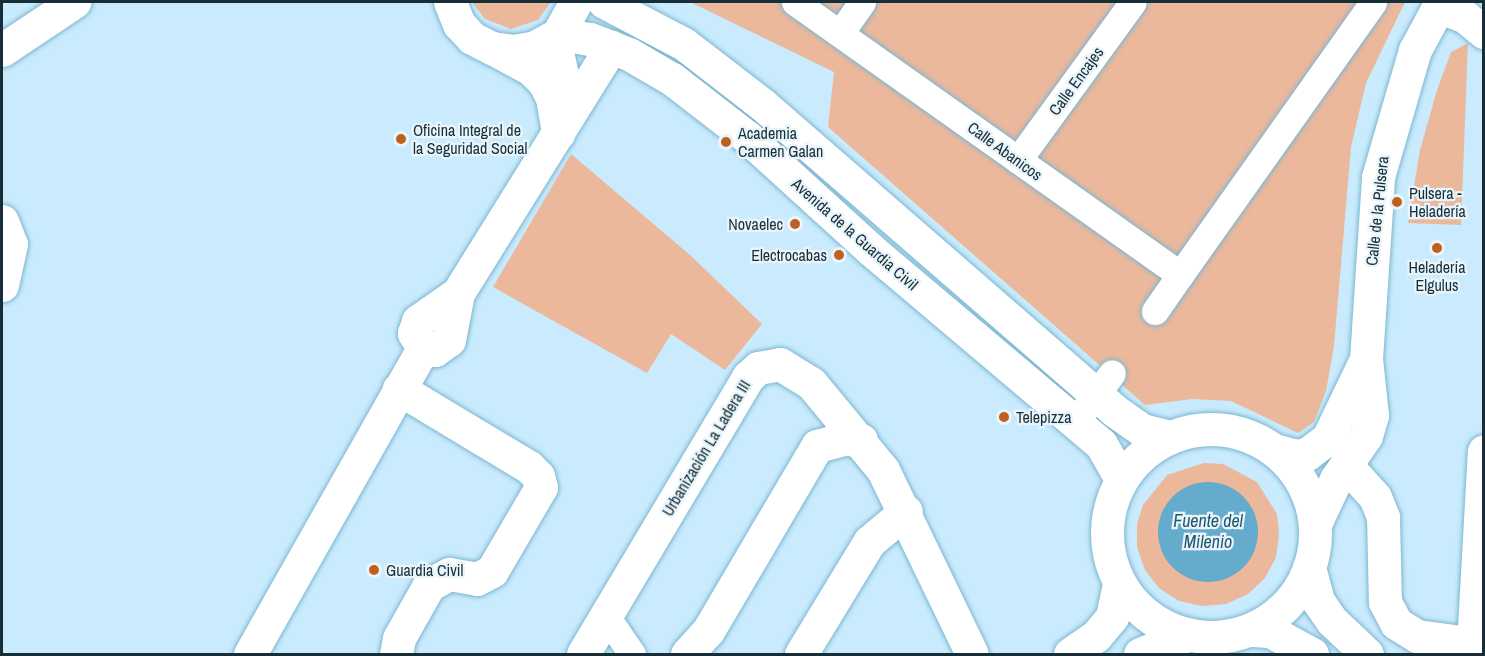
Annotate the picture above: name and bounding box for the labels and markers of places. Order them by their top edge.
place label: Oficina Integral de la Seguridad Social [413,120,528,158]
place label: Academia Carmen Galan [738,123,823,161]
marker: Oficina Integral de la Seguridad Social [394,132,408,146]
marker: Academia Carmen Galan [719,135,733,149]
place label: Pulsera - Heladería [1409,183,1466,221]
marker: Pulsera - Heladería [1390,195,1404,209]
place label: Novaelec [728,214,783,234]
marker: Novaelec [788,217,802,231]
marker: Heladería Elgulus [1430,241,1444,255]
place label: Electrocabas [751,245,827,265]
marker: Electrocabas [832,248,846,262]
place label: Heladería Elgulus [1409,257,1465,295]
place label: Telepizza [1016,407,1071,427]
marker: Telepizza [997,410,1011,424]
place label: Guardia Civil [386,560,463,580]
marker: Guardia Civil [367,563,381,577]

